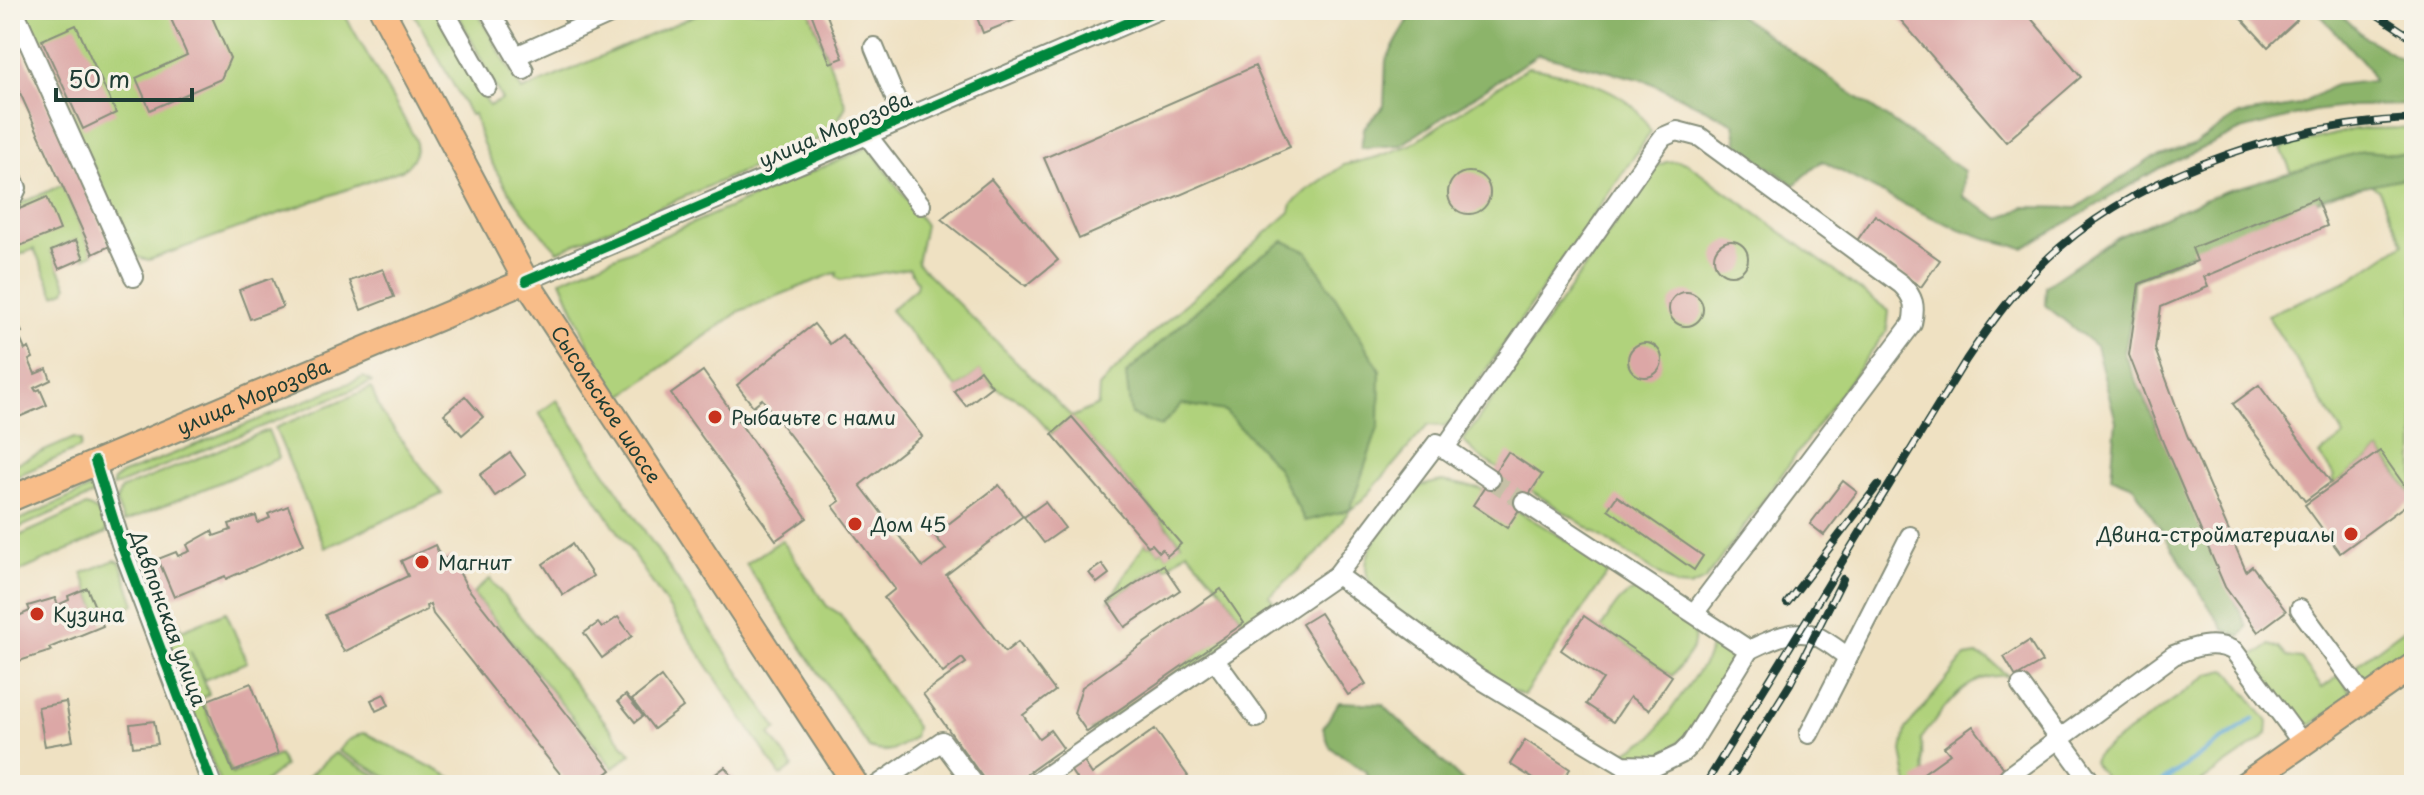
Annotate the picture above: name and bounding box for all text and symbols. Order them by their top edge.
scale bar [56,52,192,102]
text: 50 m [68,60,130,96]
street label: улица Морозова [754,83,917,175]
street label: Сысольское шоссе [544,319,669,489]
street label: улица Морозова [172,350,335,442]
place label: Рыбачьте с нами [731,402,896,432]
marker: Рыбачьте с нами [706,408,724,426]
place label: Дом 45 [870,509,946,539]
marker: Дом 45 [846,515,864,533]
place label: Двина-стройматериалы [2096,519,2335,549]
street label: Давпонская улица [123,525,215,711]
marker: Двина-стройматериалы [2342,525,2360,543]
place label: Магнит [438,547,512,577]
marker: Магнит [413,553,431,571]
place label: Кузина [53,599,125,629]
marker: Кузина [28,605,46,623]

